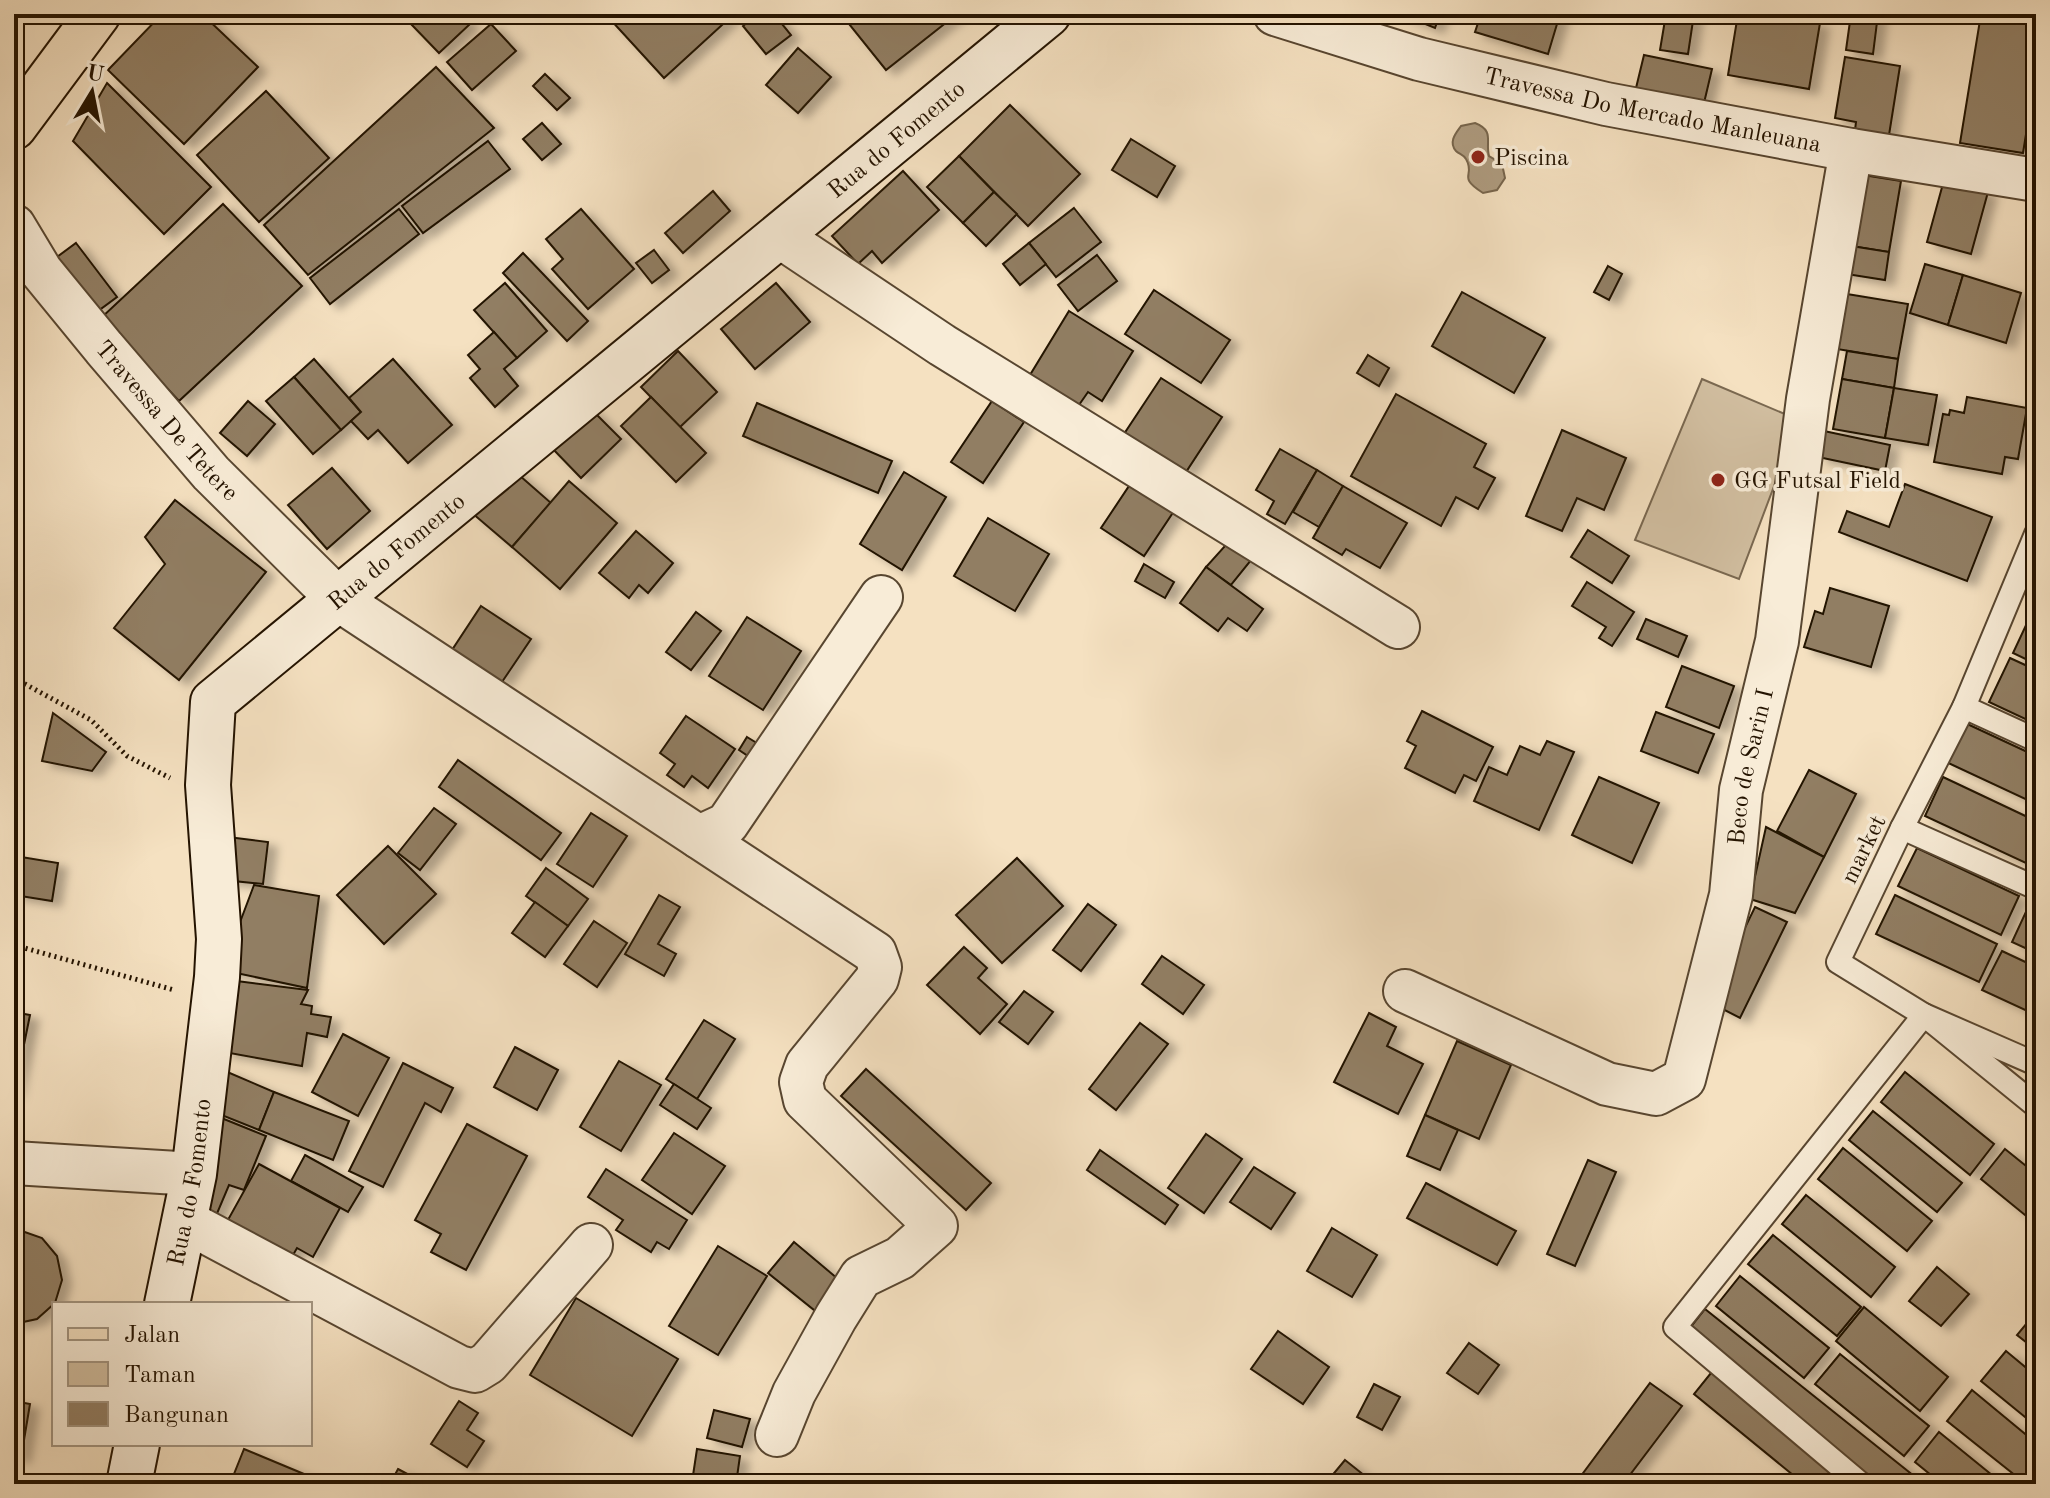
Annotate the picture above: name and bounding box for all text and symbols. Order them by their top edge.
north arrow [52,52,132,132]
text: U [85,62,106,87]
street label: Travessa Do Mercado Manleuana [1481,65,1823,158]
street label: Rua do Fomento [824,77,971,204]
place label: Piscina [1494,147,1569,171]
marker: Piscina [1469,148,1487,166]
street label: Travessa De Tetere [90,337,242,506]
place label: GG Futsal Field [1734,470,1901,494]
marker: GG Futsal Field [1709,471,1727,489]
street label: Rua do Fomento [324,489,470,616]
street label: Beco de Sarin I [1726,686,1779,846]
street label: market [1838,812,1892,888]
street label: Rua do Fomento [165,1097,217,1268]
legend [52,1302,312,1446]
text: Jalan [124,1324,180,1348]
text: Taman [124,1364,196,1388]
text: Bangunan [124,1404,229,1428]

